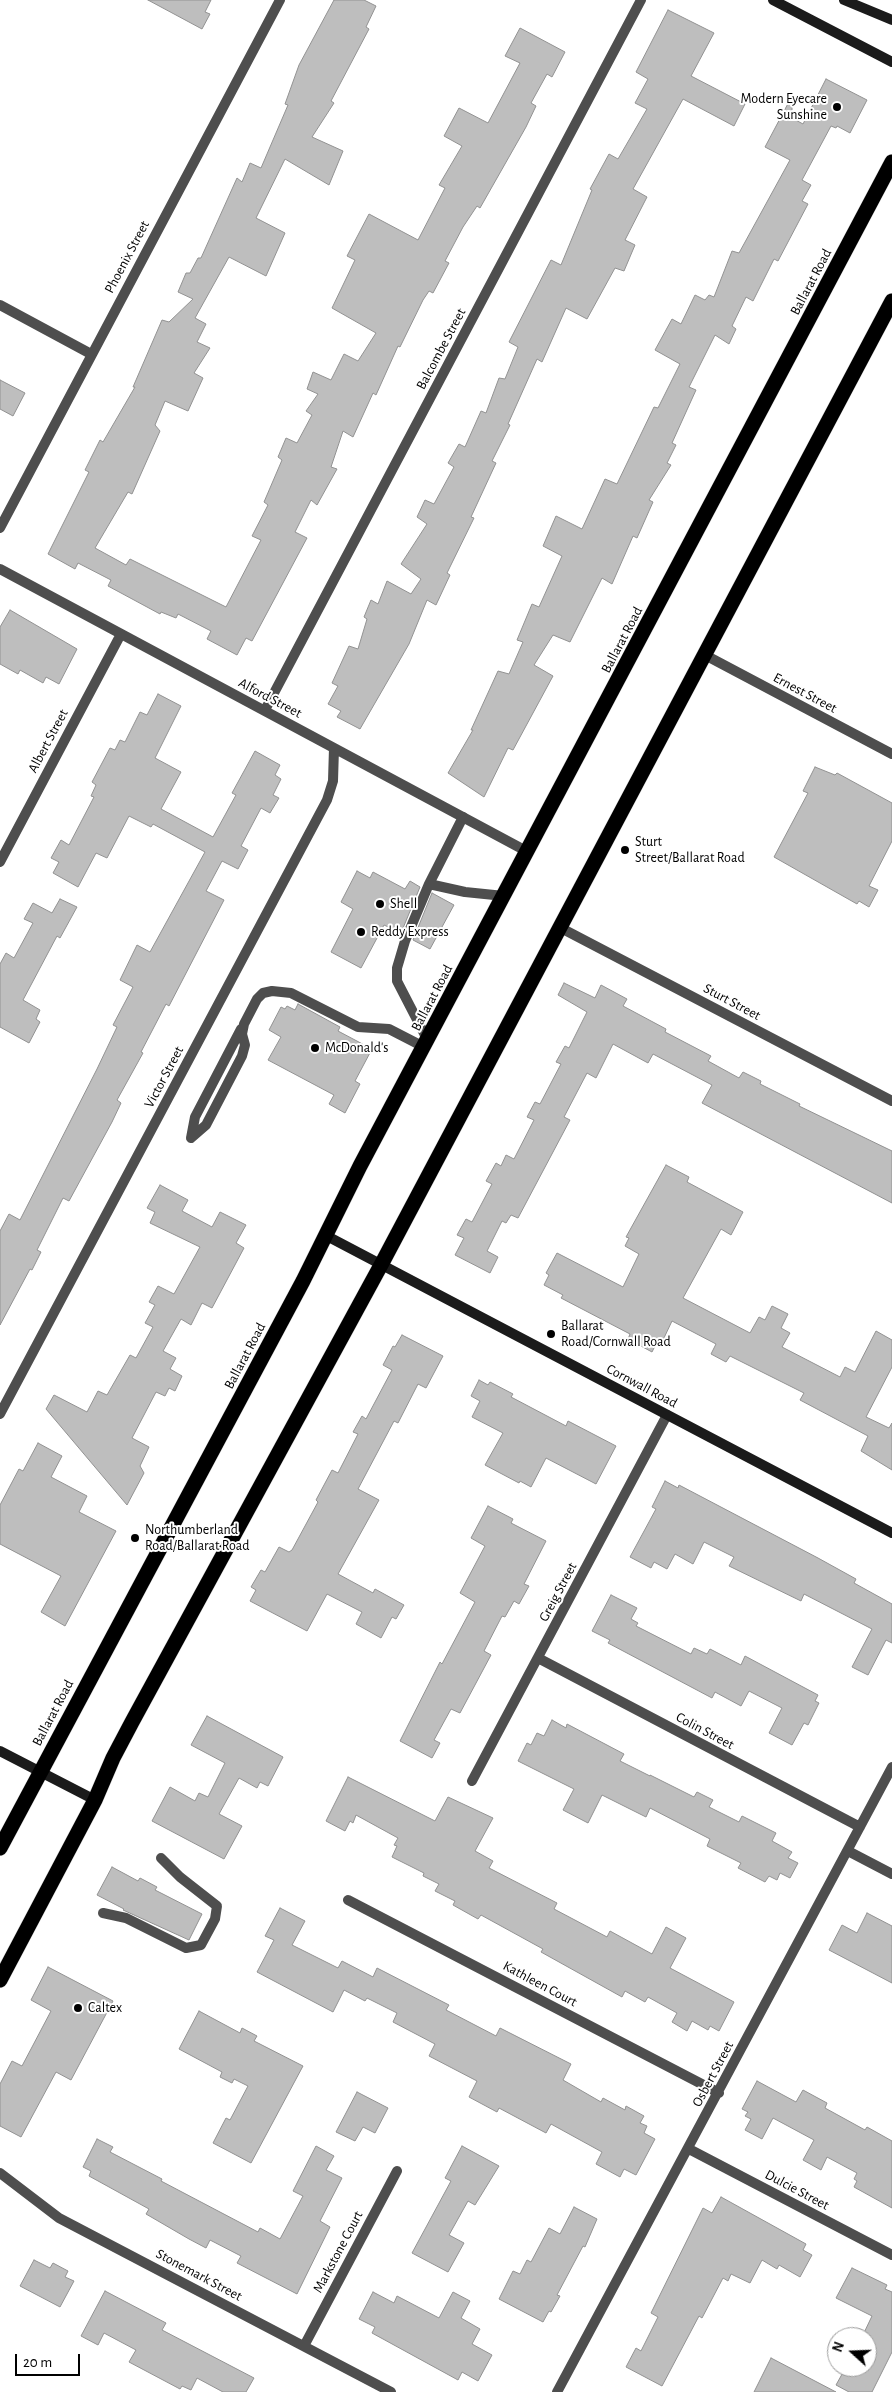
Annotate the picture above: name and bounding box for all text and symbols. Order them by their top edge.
place label: Modern Eyecare Sunshine [741,91,827,124]
marker: Modern Eyecare Sunshine [831,101,843,113]
street label: Phoenix Street [101,218,153,296]
street label: Ballarat Road [787,246,835,318]
street label: Balcombe Street [413,305,469,393]
street label: Ballarat Road [598,604,646,676]
street label: Ernest Street [770,669,840,717]
street label: Alford Street [235,674,305,722]
street label: Albert Street [24,706,72,776]
place label: Sturt Street/Ballarat Road [635,834,745,866]
marker: Sturt Street/Ballarat Road [619,844,631,856]
place label: Shell [390,896,417,912]
marker: Shell [374,898,386,910]
place label: Reddy Express [371,924,449,940]
marker: Reddy Express [355,926,367,938]
street label: Ballarat Road [408,962,456,1034]
street label: Sturt Street [701,980,763,1024]
place label: McDonald's [325,1040,388,1056]
marker: McDonald's [309,1042,321,1054]
street label: Victor Street [141,1043,187,1111]
place label: Ballarat Road/Cornwall Road [561,1318,671,1350]
street label: Ballarat Road [221,1320,269,1392]
marker: Ballarat Road/Cornwall Road [545,1328,557,1340]
street label: Cornwall Road [604,1360,680,1412]
place label: Northumberland Road/Ballarat Road [145,1522,250,1554]
marker: Northumberland Road/Ballarat Road [129,1532,141,1544]
street label: Greig Street [535,1560,581,1624]
street label: Ballarat Road [29,1677,77,1749]
street label: Colin Street [673,1709,737,1753]
street label: Kathleen Court [500,1957,580,2011]
place label: Caltex [88,2000,122,2016]
marker: Caltex [72,2002,84,2014]
street label: Osbert Street [689,2038,737,2110]
street label: Dulcie Street [762,2166,832,2214]
street label: Markstone Court [309,2208,367,2296]
street label: Stonemark Street [153,2245,245,2305]
north arrow [827,2327,877,2377]
text: N [831,2340,847,2354]
scale bar [18,2344,82,2376]
text: 20 m [23,2355,52,2370]

